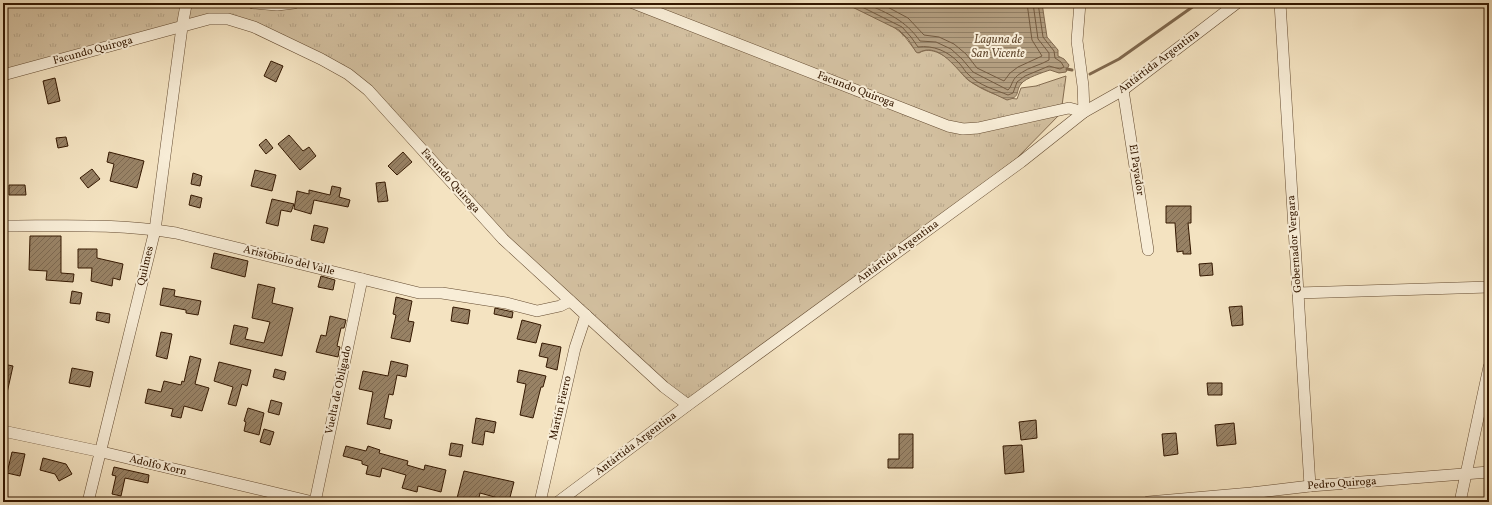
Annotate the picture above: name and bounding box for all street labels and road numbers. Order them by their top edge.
street label: Antártida Argentina [1115,26,1203,98]
street label: Facundo Quiroga [51,33,135,69]
street label: Facundo Quiroga [815,68,898,112]
street label: El Payador [1125,143,1148,197]
street label: Facundo Quiroga [417,145,483,217]
street label: Gobernador Vergara [1284,194,1306,293]
street label: Antártida Argentina [854,217,943,287]
street label: Aristobulo del Valle [242,242,336,280]
street label: Quilmes [134,244,158,287]
street label: Vuelta de Obligado [322,344,356,436]
street label: Martín Fierro [546,374,576,442]
street label: Antártida Argentina [592,408,680,480]
street label: Adolfo Korn [128,452,189,480]
street label: Pedro Quiroga [1307,474,1378,494]

